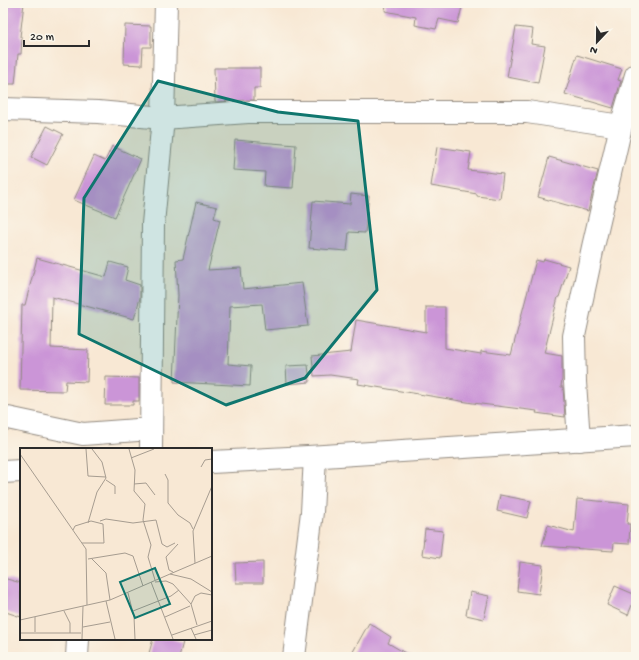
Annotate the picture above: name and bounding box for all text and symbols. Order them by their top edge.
scale bar [24,22,89,48]
north arrow [577,22,617,62]
text: 20 m [30,31,55,45]
text: N [588,43,600,56]
inset map [20,448,212,640]

